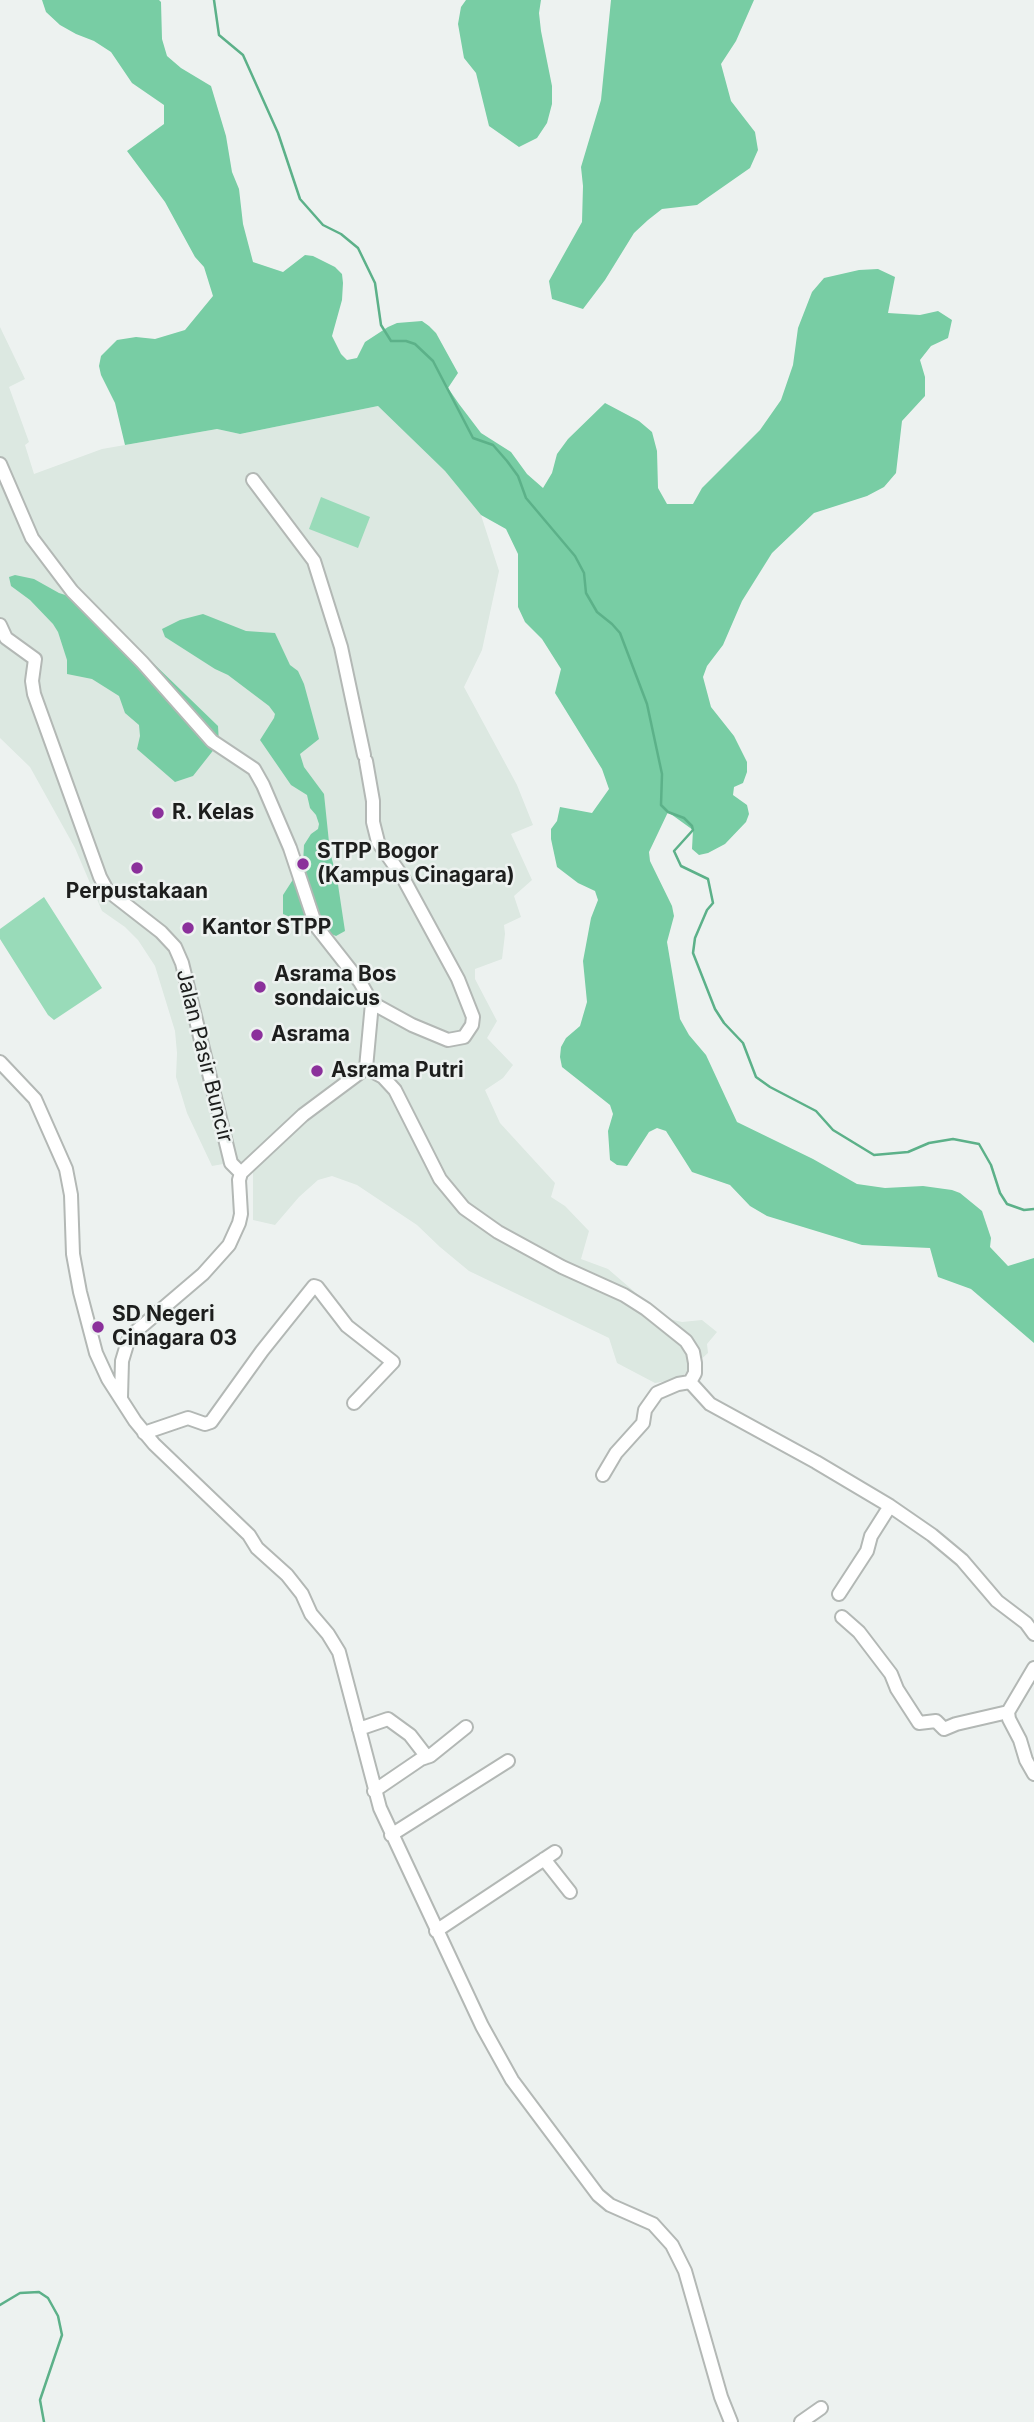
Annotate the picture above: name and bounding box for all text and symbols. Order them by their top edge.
place label: R. Kelas [172,800,254,826]
marker: R. Kelas [150,805,166,821]
place label: STPP Bogor (Kampus Cinagara) [317,839,515,889]
marker: STPP Bogor (Kampus Cinagara) [295,856,311,872]
marker: Perpustakaan [129,860,145,876]
place label: Perpustakaan [66,879,208,905]
place label: Kantor STPP [202,915,331,941]
marker: Kantor STPP [180,920,196,936]
place label: Asrama Bos sondaicus [274,962,397,1012]
street label: Jalan Pasir Buncir [170,967,238,1145]
marker: Asrama Bos sondaicus [252,979,268,995]
place label: Asrama [271,1022,350,1048]
marker: Asrama [249,1027,265,1043]
place label: Asrama Putri [331,1058,464,1084]
marker: Asrama Putri [309,1063,325,1079]
place label: SD Negeri Cinagara 03 [112,1302,237,1352]
marker: SD Negeri Cinagara 03 [90,1319,106,1335]

